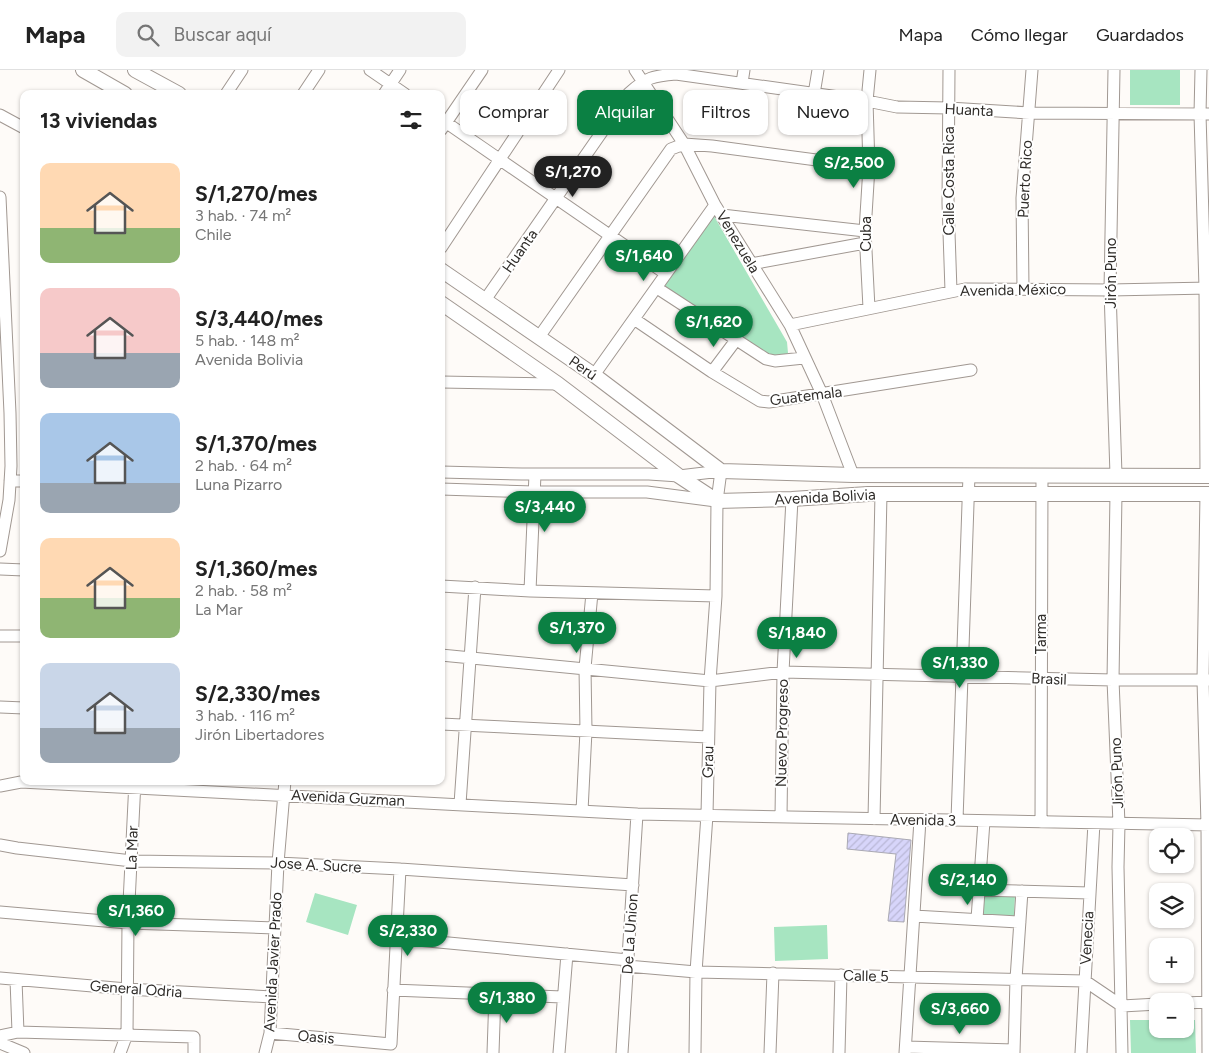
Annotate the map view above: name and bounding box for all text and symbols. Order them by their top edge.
search box [116,12,466,57]
text: Mapa [25,20,86,49]
icon: search [134,21,162,49]
text: Buscar aquí [174,23,271,46]
text: Mapa [898,24,943,46]
text: Cómo llegar [971,24,1068,46]
text: Guardados [1096,24,1184,46]
chip: Comprar [460,90,567,135]
chip: Alquilar [577,90,673,135]
chip: Filtros [683,90,768,135]
chip: Nuevo [778,90,868,135]
street label: Huanta [944,100,994,120]
icon: filters [397,106,425,134]
text: 13 viviendas [40,108,157,133]
street label: Calle Costa Rica [940,126,958,236]
street label: Puerto Rico [1014,139,1036,218]
pin: S/2,500 [808,146,900,189]
text: S/2,500 [824,153,884,172]
pin: S/1,270 [527,156,619,198]
text: S/1,270 [545,162,601,181]
text: S/1,270/mes [195,181,317,206]
icon: home [80,183,140,243]
text: 3 hab. · 74 m² [195,206,291,225]
street label: Venezuela [712,208,764,276]
street label: Cuba [857,216,875,252]
text: Chile [195,225,231,244]
street label: Huanta [499,226,541,276]
street label: Jirón Puno [1102,237,1120,309]
pin: S/1,640 [598,240,690,282]
text: S/1,640 [615,246,673,265]
street label: Avenida México [960,280,1066,300]
text: S/3,440/mes [195,306,323,331]
pin: S/1,620 [668,306,760,348]
icon: home [80,308,140,368]
text: S/1,620 [686,312,742,331]
text: 5 hab. · 148 m² [195,331,300,350]
text: Avenida Bolivia [195,350,303,369]
street label: Perú [565,352,601,384]
street label: Guatemala [769,383,843,409]
text: S/1,370/mes [195,431,317,456]
icon: home [80,433,140,493]
text: 2 hab. · 64 m² [195,456,292,475]
text: Luna Pizarro [195,475,282,494]
street label: Avenida Bolivia [774,485,876,509]
pin: S/3,440 [499,490,591,533]
text: S/3,440 [515,497,575,516]
text: S/1,360/mes [195,556,317,581]
icon: home [80,558,140,618]
text: 2 hab. · 58 m² [195,581,292,600]
text: La Mar [195,600,243,619]
pin: S/1,370 [531,612,623,654]
street label: Tarma [1032,614,1050,654]
pin: S/1,840 [751,616,843,659]
text: S/1,370 [549,618,605,637]
text: S/1,840 [768,623,826,642]
pin: S/1,330 [914,646,1006,689]
text: S/1,330 [932,653,988,672]
street label: Brasil [1031,669,1067,689]
street label: Nuevo Progreso [772,678,792,787]
text: S/2,330/mes [195,681,320,706]
icon: home [80,683,140,743]
text: 3 hab. · 116 m² [195,706,295,725]
text: Jirón Libertadores [195,725,325,744]
street label: Jirón Puno [1107,737,1127,809]
street label: Grau [699,746,717,778]
street label: Avenida Guzman [291,786,405,810]
street label: Avenida 3 [890,810,956,830]
street label: La Mar [122,825,142,871]
map controls [1149,828,1194,1038]
button: locate [1149,828,1194,873]
street label: Jose A. Sucre [270,854,362,876]
pin: S/2,140 [922,864,1014,906]
text: S/2,140 [939,870,997,889]
button: layers [1149,883,1194,928]
street label: Avenida Javier Prado [260,891,286,1032]
street label: De La Union [618,893,642,975]
pin: S/1,360 [90,894,182,937]
text: S/1,360 [108,901,164,920]
street label: Venecia [1077,911,1097,965]
pin: S/2,330 [362,914,454,957]
text: S/2,330 [379,921,437,940]
button: + [1149,938,1194,983]
street label: Calle 5 [843,967,889,985]
street label: General Odria [89,977,183,1001]
pin: S/1,380 [461,982,553,1024]
text: S/1,380 [479,988,535,1007]
pin: S/3,660 [914,992,1006,1035]
button: − [1149,993,1194,1038]
text: S/3,660 [931,999,989,1018]
street label: Oasis [297,1026,335,1048]

